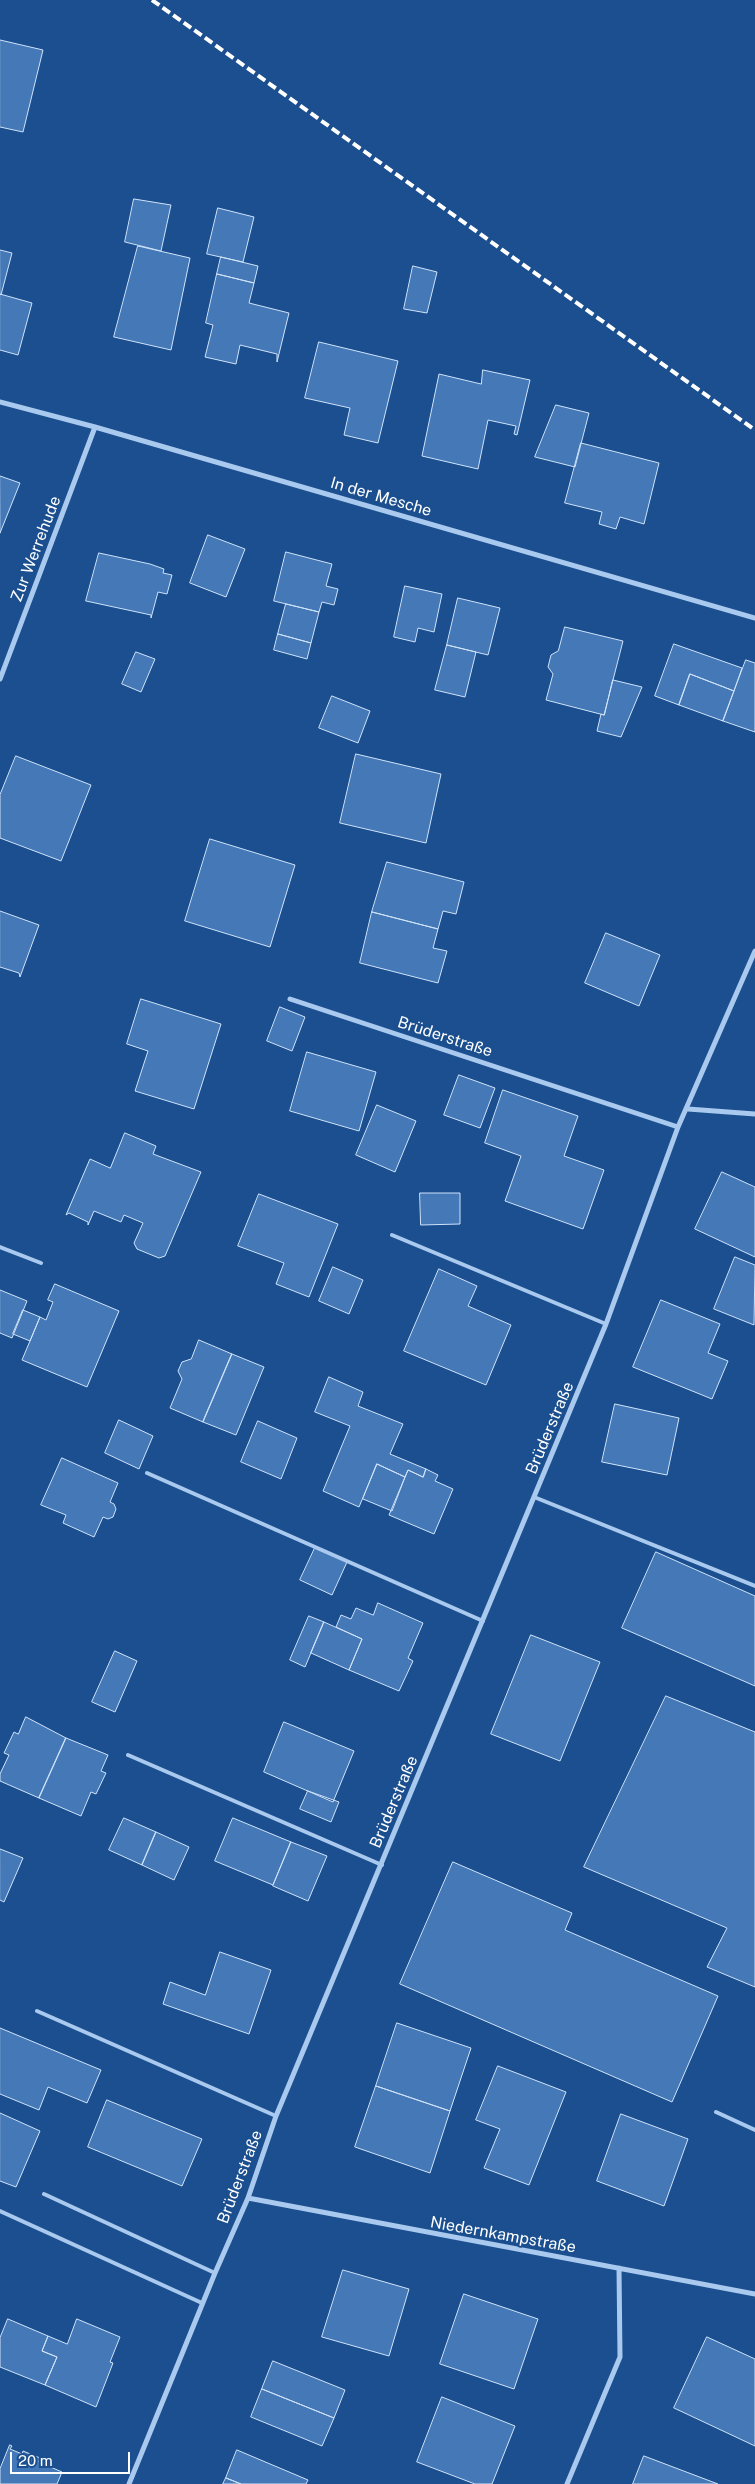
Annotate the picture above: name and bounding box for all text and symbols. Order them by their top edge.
street label: In der Mesche [328,473,434,521]
street label: Zur Werrehude [7,493,65,605]
street label: Brüderstraße [395,1013,495,1061]
street label: Brüderstraße [522,1379,578,1477]
street label: Brüderstraße [366,1753,422,1851]
street label: Brüderstraße [213,2128,267,2226]
street label: Niedernkampstraße [429,2213,577,2257]
scale bar [12,2442,132,2474]
text: 20 m [18,2452,53,2469]

